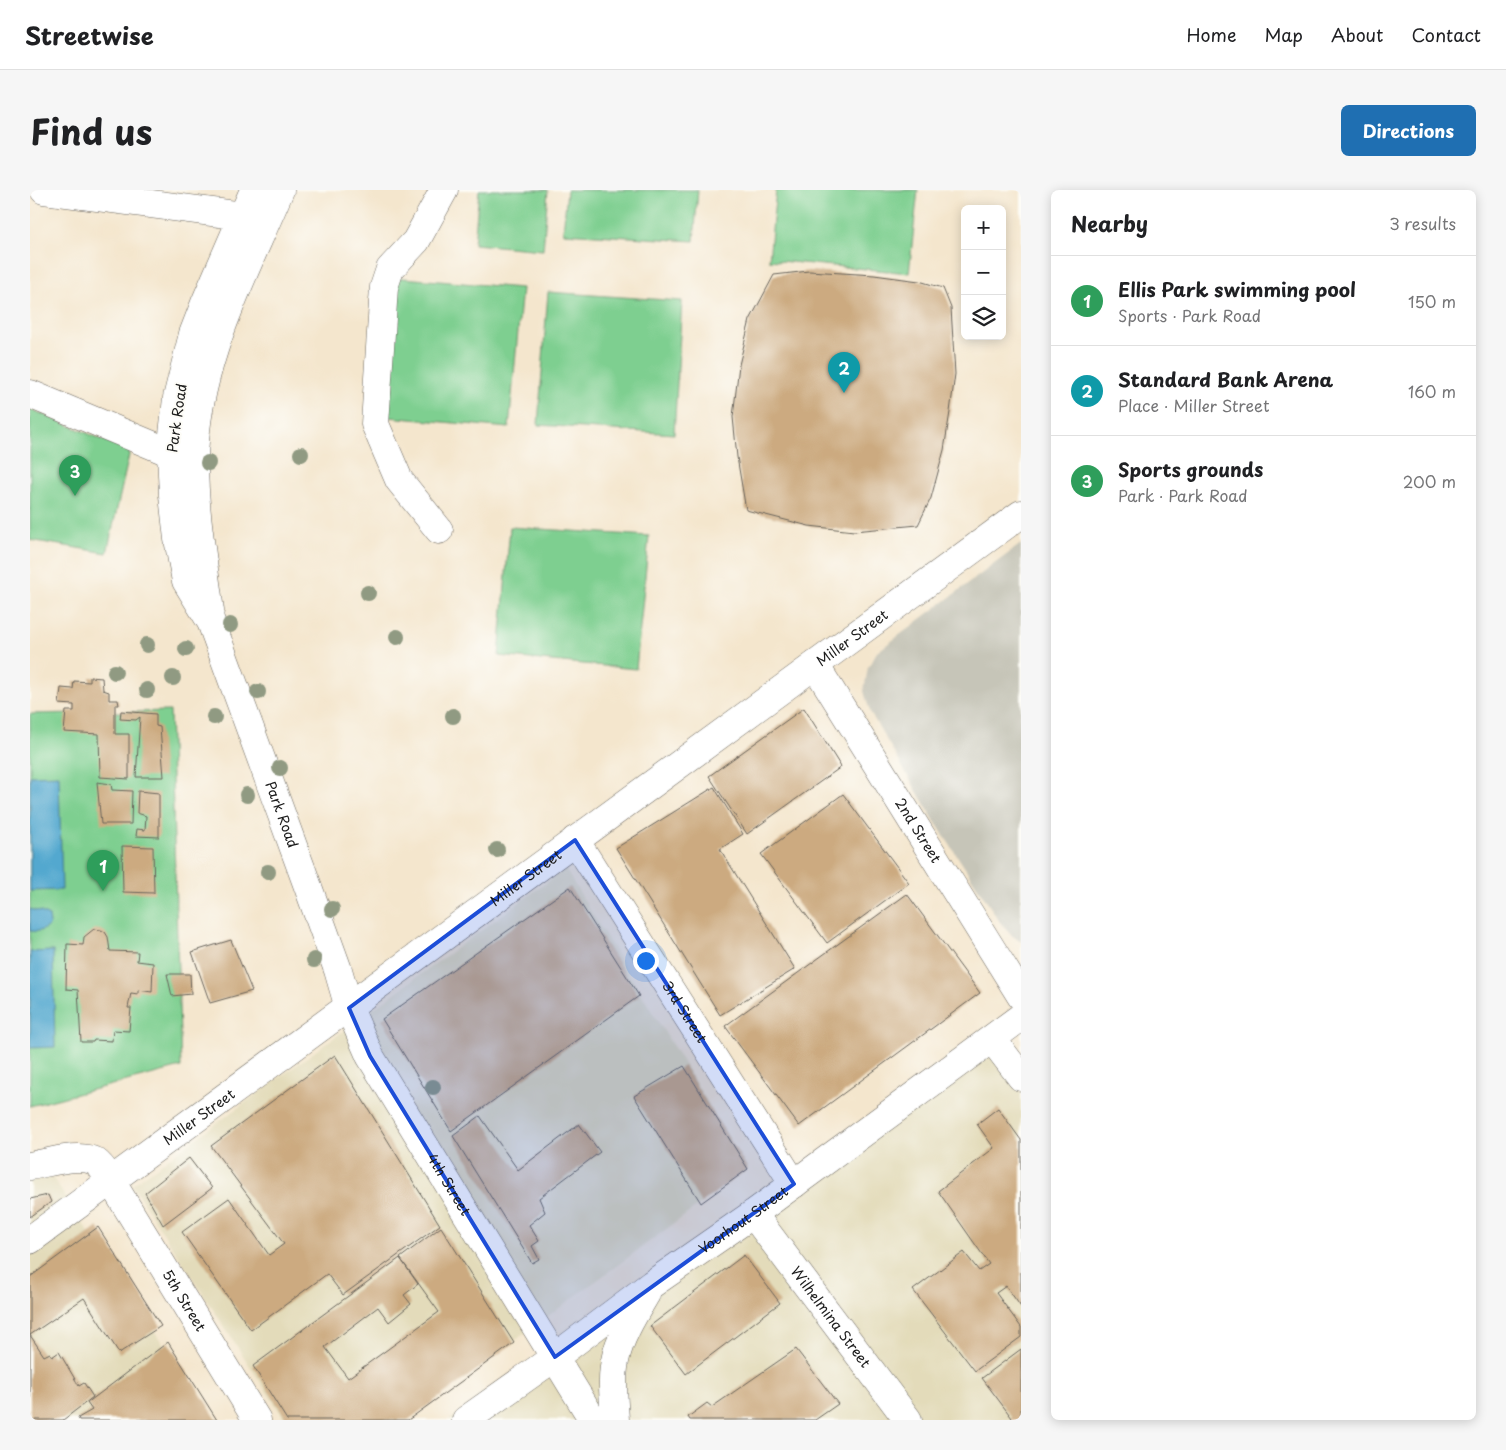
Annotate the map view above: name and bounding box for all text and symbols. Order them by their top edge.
text: Streetwise [25,17,154,53]
text: Home [1186,21,1236,48]
text: Map [1264,21,1303,48]
text: About [1331,21,1383,48]
text: Contact [1411,21,1481,48]
text: Find us [30,104,152,157]
button: Directions [1341,105,1476,156]
map controls [961,205,1006,340]
button: + [961,205,1006,250]
text: Nearby [1071,207,1148,239]
text: 3 results [1389,211,1456,235]
button: − [961,250,1006,295]
text: Ellis Park swimming pool [1118,275,1356,303]
text: 1 [1083,289,1091,313]
text: 150 m [1408,289,1456,313]
button: layers [961,295,1006,340]
text: Sports · Park Road [1118,303,1261,327]
pin: 2 [828,352,860,393]
text: Standard Bank Arena [1118,365,1333,393]
text: 2 [1081,379,1093,403]
text: 160 m [1408,379,1456,403]
street label: Park Road [161,382,192,454]
text: Place · Miller Street [1118,393,1269,417]
pin: 3 [59,455,91,496]
text: Sports grounds [1118,455,1263,483]
text: 3 [1082,469,1092,493]
text: 200 m [1403,469,1456,493]
text: Park · Park Road [1118,483,1247,507]
street label: Miller Street [812,604,892,671]
street label: Park Road [260,778,304,851]
street label: 2nd Street [890,794,947,867]
street label: Miller Street [485,844,566,911]
pin: 1 [87,850,119,891]
your location [633,948,659,974]
street label: 3rd Street [657,977,713,1047]
street label: Miller Street [159,1083,239,1150]
street label: 4th Street [422,1149,476,1220]
street label: Voorhout Street [694,1180,793,1259]
street label: Wilhelmina Street [786,1262,876,1372]
street label: 5th Street [158,1265,212,1336]

